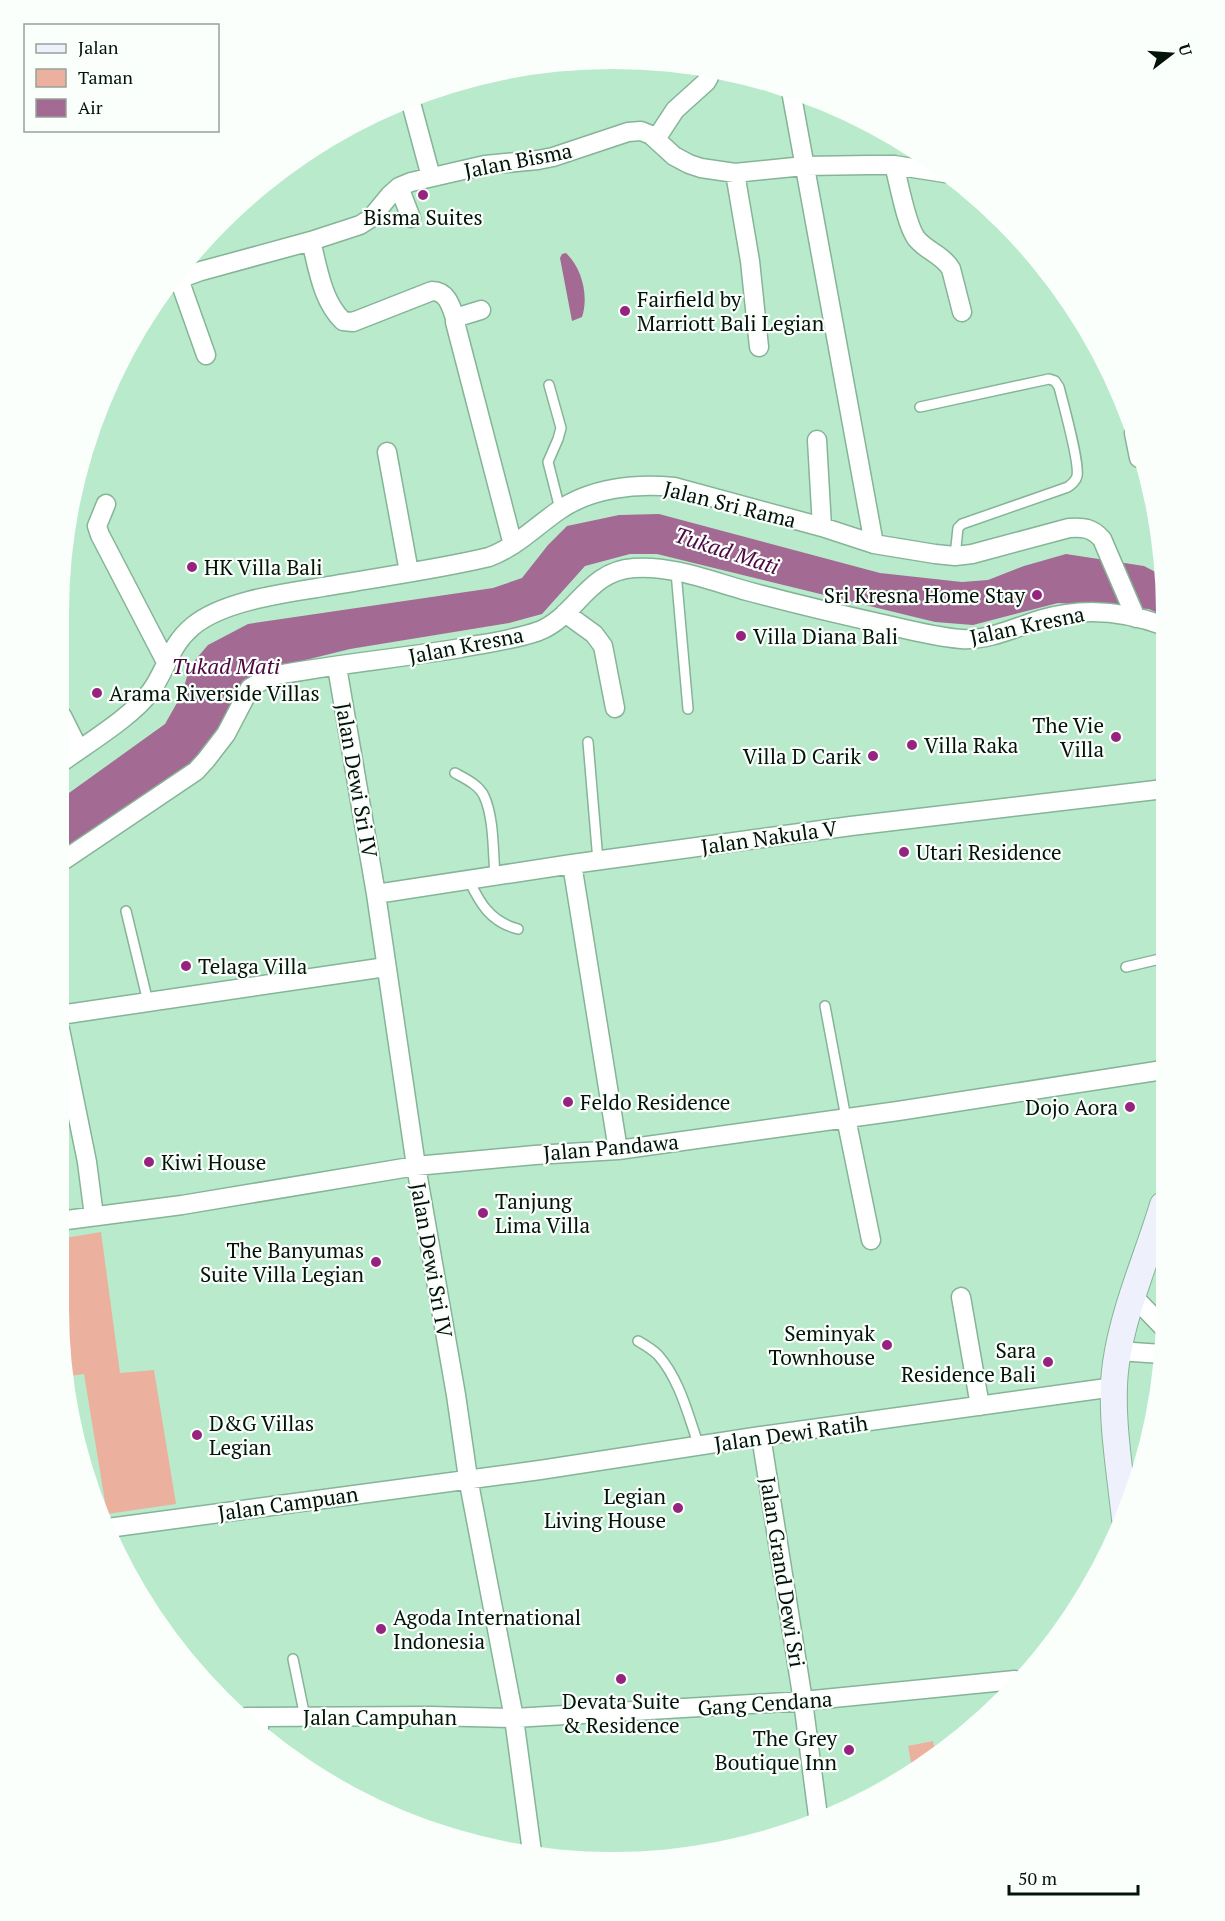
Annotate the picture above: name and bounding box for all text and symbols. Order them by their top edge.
legend [24,24,219,132]
north arrow [1141,24,1201,84]
text: Jalan [78,35,119,59]
text: U [1173,41,1198,59]
text: Taman [78,65,133,89]
text: Air [78,95,103,119]
street label: Jalan Bisma [462,136,575,184]
marker: Bisma Suites [416,188,430,202]
place label: Bisma Suites [363,203,483,231]
place label: Fairfield by Marriott Bali Legian [637,285,825,337]
marker: Fairfield by Marriott Bali Legian [618,304,632,318]
street label: Jalan Sri Rama [661,474,800,534]
water label: Tukad Mati [671,519,783,581]
place label: HK Villa Bali [204,553,323,581]
marker: HK Villa Bali [185,560,199,574]
place label: Sri Kresna Home Stay [824,581,1025,609]
marker: Sri Kresna Home Stay [1030,588,1044,602]
street label: Jalan Kresna [967,599,1087,651]
street label: Jalan Kresna [406,620,526,670]
place label: Villa Diana Bali [753,622,898,650]
marker: Villa Diana Bali [734,629,748,643]
water label: Tukad Mati [172,651,280,680]
place label: Arama Riverside Villas [109,679,320,707]
marker: Arama Riverside Villas [90,686,104,700]
street label: Jalan Dewi Sri IV [330,700,385,860]
place label: The Vie Villa [1032,711,1104,763]
marker: The Vie Villa [1109,730,1123,744]
place label: Villa Raka [924,731,1019,759]
marker: Villa Raka [905,738,919,752]
place label: Villa D Carik [743,742,861,770]
marker: Villa D Carik [866,749,880,763]
street label: Jalan Nakula V [699,814,839,860]
place label: Utari Residence [916,838,1062,866]
marker: Utari Residence [897,845,911,859]
place label: Telaga Villa [198,952,308,980]
marker: Telaga Villa [179,959,193,973]
place label: Feldo Residence [580,1088,730,1116]
place label: Dojo Aora [1025,1093,1118,1121]
marker: Feldo Residence [561,1095,575,1109]
marker: Dojo Aora [1123,1100,1137,1114]
street label: Jalan Pandawa [542,1127,680,1167]
place label: Kiwi House [161,1148,266,1176]
marker: Kiwi House [142,1155,156,1169]
street label: Jalan Dewi Sri IV [405,1180,460,1340]
place label: Tanjung Lima Villa [495,1187,590,1239]
marker: Tanjung Lima Villa [476,1206,490,1220]
place label: The Banyumas Suite Villa Legian [200,1236,365,1288]
marker: The Banyumas Suite Villa Legian [369,1255,383,1269]
place label: Seminyak Townhouse [769,1319,875,1371]
place label: Sara Residence Bali [901,1336,1036,1388]
marker: Seminyak Townhouse [880,1338,894,1352]
marker: Sara Residence Bali [1041,1355,1055,1369]
street label: Jalan Dewi Ratih [712,1408,870,1458]
place label: D&G Villas Legian [209,1409,314,1461]
marker: D&G Villas Legian [190,1428,204,1442]
street label: Jalan Grand Dewi Sri [754,1475,812,1669]
street label: Jalan Campuan [216,1479,361,1527]
place label: Legian Living House [544,1482,667,1534]
marker: Legian Living House [671,1501,685,1515]
place label: Agoda International Indonesia [393,1603,581,1655]
marker: Agoda International Indonesia [374,1622,388,1636]
marker: Devata Suite & Residence [614,1672,628,1686]
street label: Gang Cendana [697,1684,834,1722]
place label: Devata Suite & Residence [562,1687,680,1739]
street label: Jalan Campuhan [303,1703,457,1731]
place label: The Grey Boutique Inn [715,1724,838,1776]
marker: The Grey Boutique Inn [842,1743,856,1757]
scale bar [1009,1858,1138,1896]
text: 50 m [1018,1866,1058,1890]

